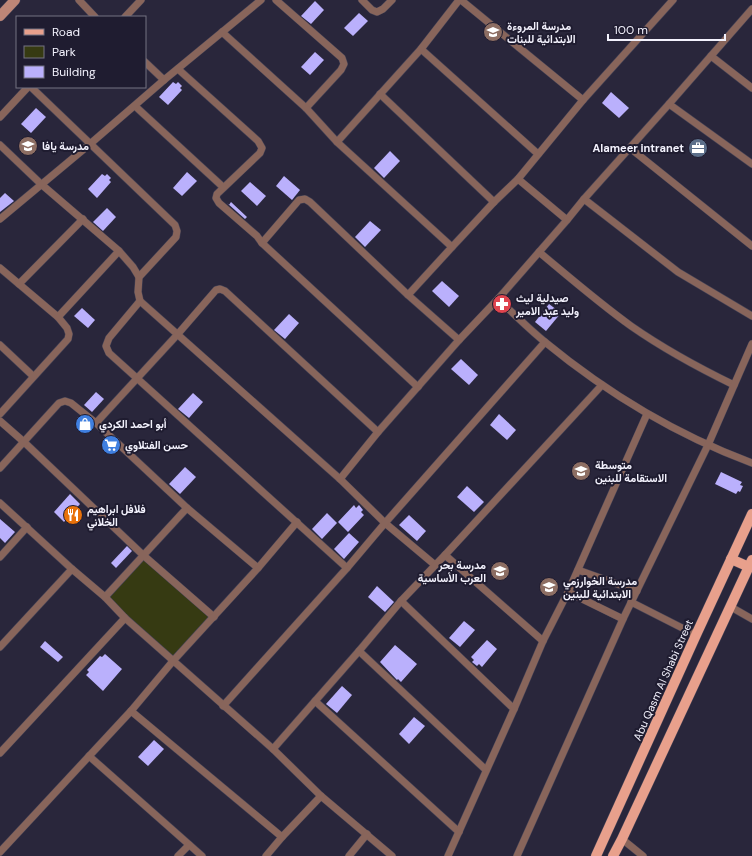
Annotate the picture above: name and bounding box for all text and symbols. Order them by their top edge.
legend [16,16,146,88]
scale bar [608,16,725,42]
place label: مدرسة المروءة الابتدائية للبنات [507,19,576,46]
school or university icon: مدرسة المروءة الابتدائية للبنات [482,21,504,43]
text: 100 m [614,22,648,38]
text: Road [52,24,80,40]
text: Park [52,44,76,60]
text: Building [52,64,96,80]
school or university icon: مدرسة يافا [17,135,39,157]
office icon: Alameer intranet [687,137,709,159]
place label: مدرسة يافا [42,139,89,153]
place label: Alameer intranet [593,141,684,155]
place label: صيدلية ليث وليد عبد الامير [515,291,579,318]
pharmacy icon: صيدلية ليث وليد عبد الامير [491,293,513,315]
shop icon: أبو احمد الكردي [74,413,96,435]
place label: أبو احمد الكردي [99,417,167,433]
supermarket icon: حسن الفتلاوي [100,434,122,456]
place label: حسن الفتلاوي [125,438,189,454]
place label: متوسطة الاستقامة للبنين [595,458,667,485]
school or university icon: متوسطة الاستقامة للبنين [570,460,592,482]
place label: فلافل ابراهيم الخلاني [87,502,146,531]
restaurant icon: فلافل ابراهيم الخلاني [62,504,84,526]
place label: مدرسة بحر العرب الأساسية [418,558,486,585]
school or university icon: مدرسة بحر العرب الأساسية [489,560,511,582]
place label: مدرسة الخوارزمي الابتدائية للبنين [563,574,637,601]
school or university icon: مدرسة الخوارزمي الابتدائية للبنين [538,576,560,598]
street label: Abu Qasm Al Shabi Street [630,617,696,743]

